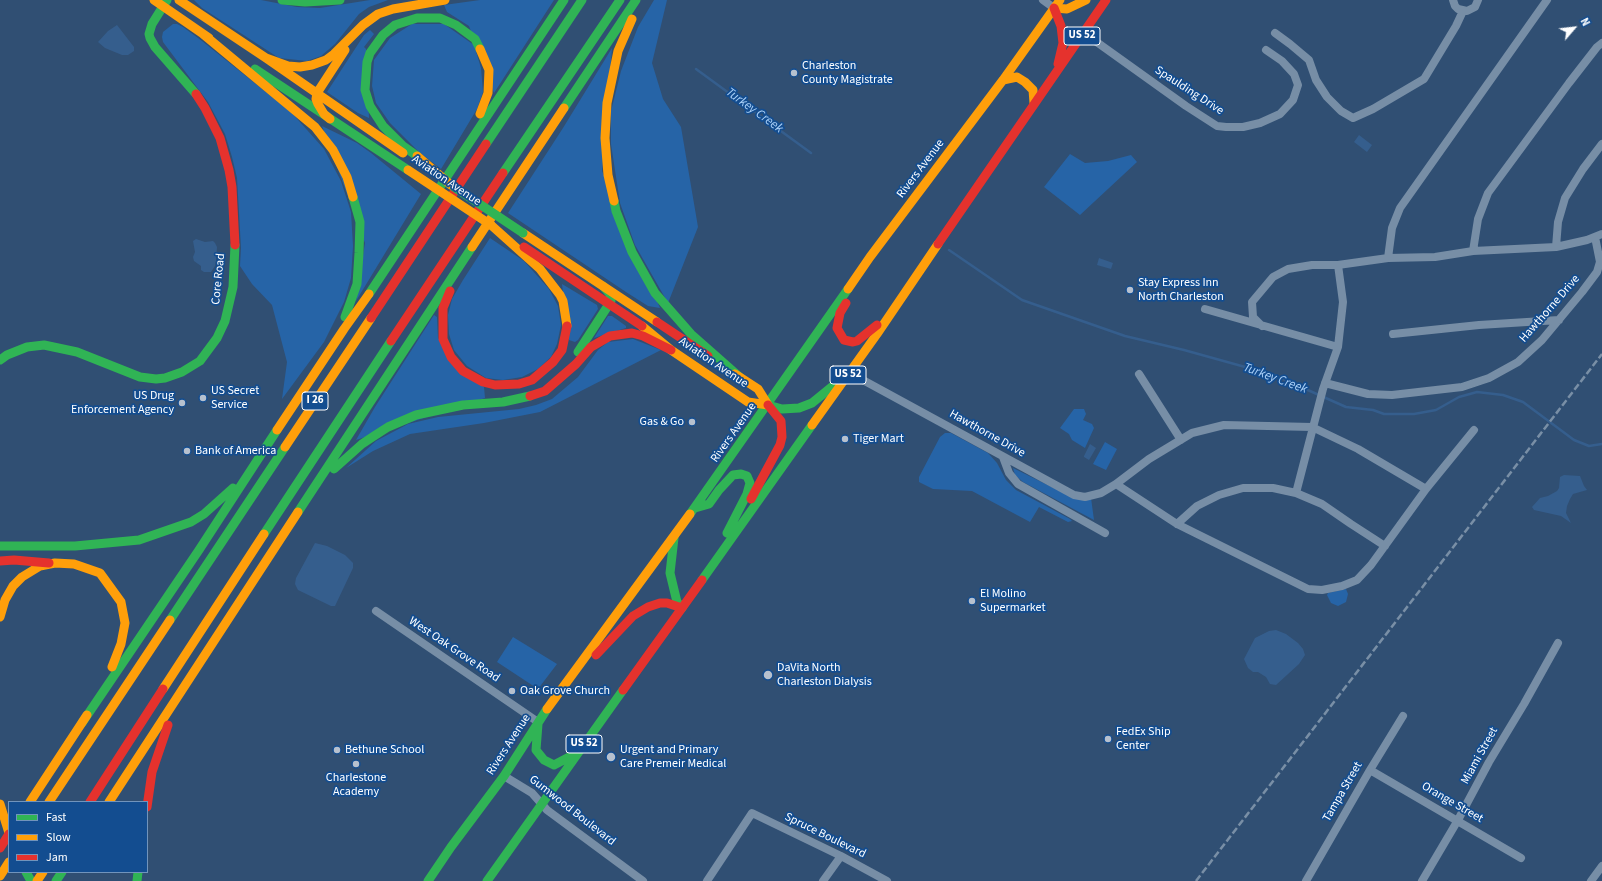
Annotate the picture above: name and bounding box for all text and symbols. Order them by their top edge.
north arrow [1554,8,1594,48]
text: N [1577,15,1593,29]
road number: US 52 [1064,27,1100,45]
place label: Charleston County Magistrate [802,59,893,87]
street label: Spaulding Drive [1152,63,1226,119]
marker: Charleston County Magistrate [789,68,799,78]
water label: Turkey Creek [722,85,786,137]
street label: Rivers Avenue [894,137,948,201]
street label: Aviation Avenue [409,153,483,209]
street label: Core Road [209,253,229,305]
street label: Hawthorne Drive [1517,272,1583,346]
place label: Stay Express Inn North Charleston [1138,276,1224,304]
marker: Stay Express Inn North Charleston [1125,285,1135,295]
street label: Aviation Avenue [676,335,750,391]
water label: Turkey Creek [1241,360,1309,398]
road number: US 52 [830,366,866,384]
place label: US Secret Service [211,384,259,412]
place label: US Drug Enforcement Agency [71,389,174,417]
road number: I 26 [302,392,328,410]
marker: US Secret Service [198,393,208,403]
marker: US Drug Enforcement Agency [177,398,187,408]
street label: Rivers Avenue [708,400,760,466]
street label: Hawthorne Drive [946,407,1028,461]
place label: Gas & Go [640,415,684,429]
marker: Gas & Go [687,417,697,427]
place label: Tiger Mart [853,432,904,446]
marker: Tiger Mart [840,434,850,444]
place label: Bank of America [195,444,276,458]
marker: Bank of America [182,446,192,456]
place label: El Molino Supermarket [980,587,1045,615]
marker: El Molino Supermarket [967,596,977,606]
street label: West Oak Grove Road [406,614,502,686]
place label: DaVita North Charleston Dialysis [777,661,872,689]
marker: DaVita North Charleston Dialysis [762,669,774,681]
place label: Oak Grove Church [520,684,610,698]
marker: Oak Grove Church [507,686,517,696]
street label: Rivers Avenue [484,712,534,778]
place label: FedEx Ship Center [1116,725,1171,753]
street label: Miami Street [1458,725,1502,787]
marker: FedEx Ship Center [1103,734,1113,744]
road number: US 52 [566,735,602,753]
place label: Bethune School [345,743,424,757]
place label: Urgent and Primary Care Premeir Medical [620,743,726,771]
marker: Bethune School [332,745,342,755]
marker: Urgent and Primary Care Premeir Medical [605,751,617,763]
marker: Charlestone Academy [351,759,361,769]
street label: Tampa Street [1320,760,1366,824]
place label: Charlestone Academy [326,771,386,799]
street label: Gumwood Boulevard [526,773,618,849]
street label: Orange Street [1419,780,1485,826]
legend [8,801,148,873]
text: Fast [46,809,66,826]
street label: Spruce Boulevard [782,810,868,862]
text: Slow [46,829,71,846]
text: Jam [46,849,68,866]

